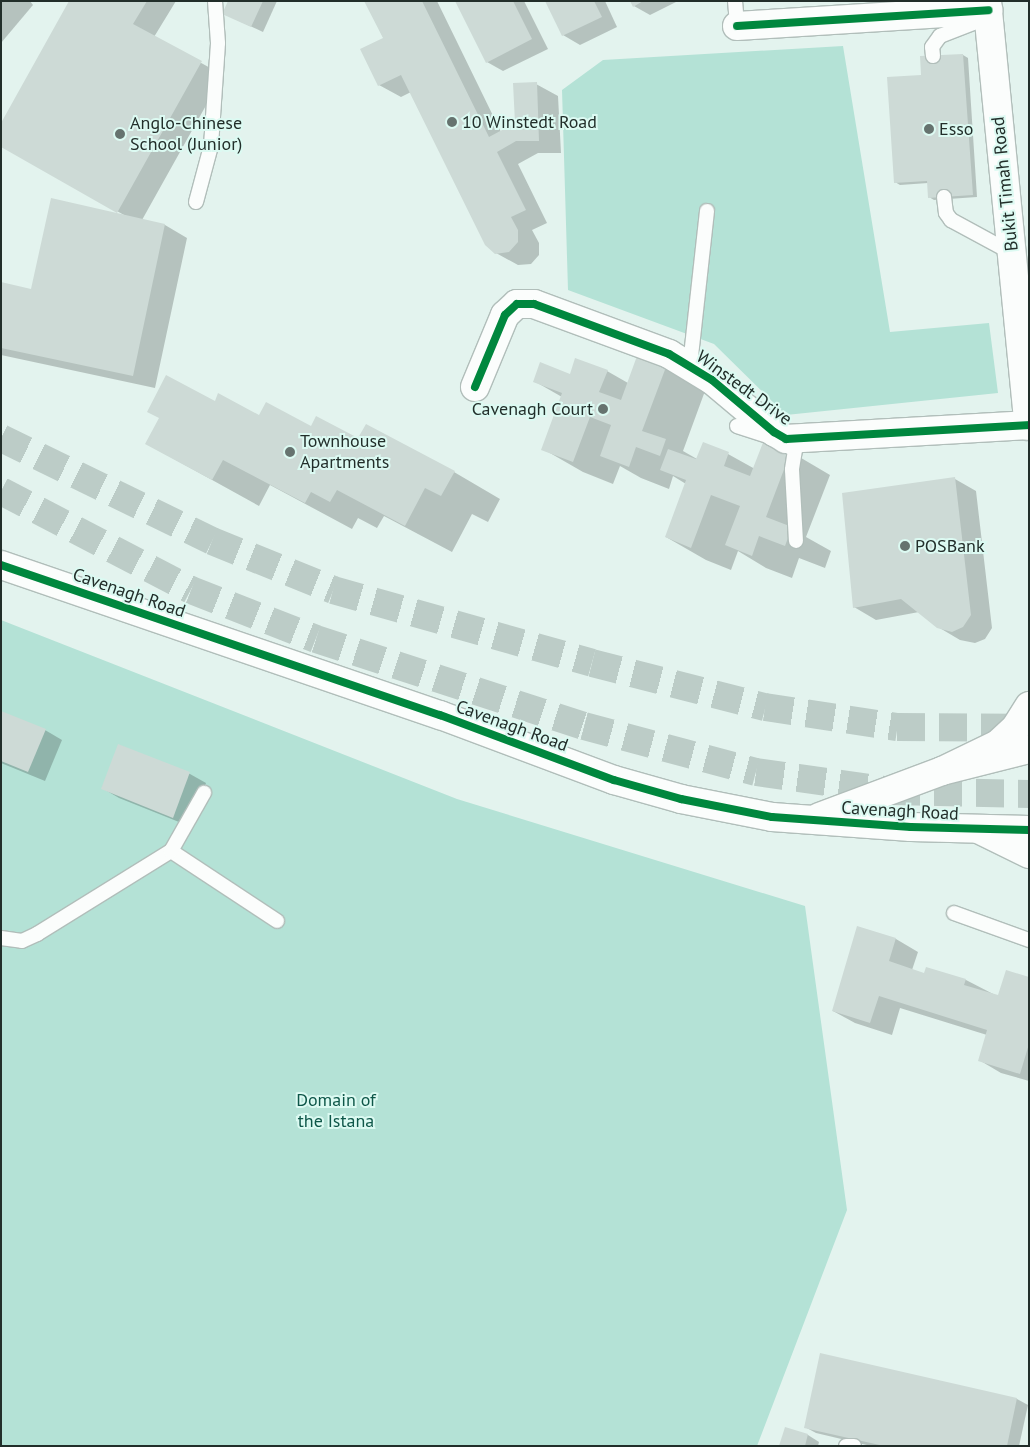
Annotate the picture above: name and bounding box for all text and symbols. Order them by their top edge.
place label: 10 Winstedt Road [462,111,597,133]
place label: Anglo-Chinese School (Junior) [130,113,242,156]
street label: Bukit Timah Road [987,115,1023,253]
marker: 10 Winstedt Road [446,116,458,128]
place label: Esso [939,118,973,140]
marker: Esso [923,123,935,135]
marker: Anglo-Chinese School (Junior) [114,128,126,140]
street label: Winstedt Drive [692,346,796,430]
place label: Cavenagh Court [472,398,593,420]
marker: Cavenagh Court [597,403,609,415]
place label: Townhouse Apartments [300,431,389,474]
marker: Townhouse Apartments [284,446,296,458]
place label: POSBank [915,535,985,557]
marker: POSBank [899,540,911,552]
street label: Cavenagh Road [70,564,188,622]
street label: Cavenagh Road [453,696,571,756]
street label: Cavenagh Road [841,797,959,825]
park label: Domain of the Istana [296,1090,376,1132]

